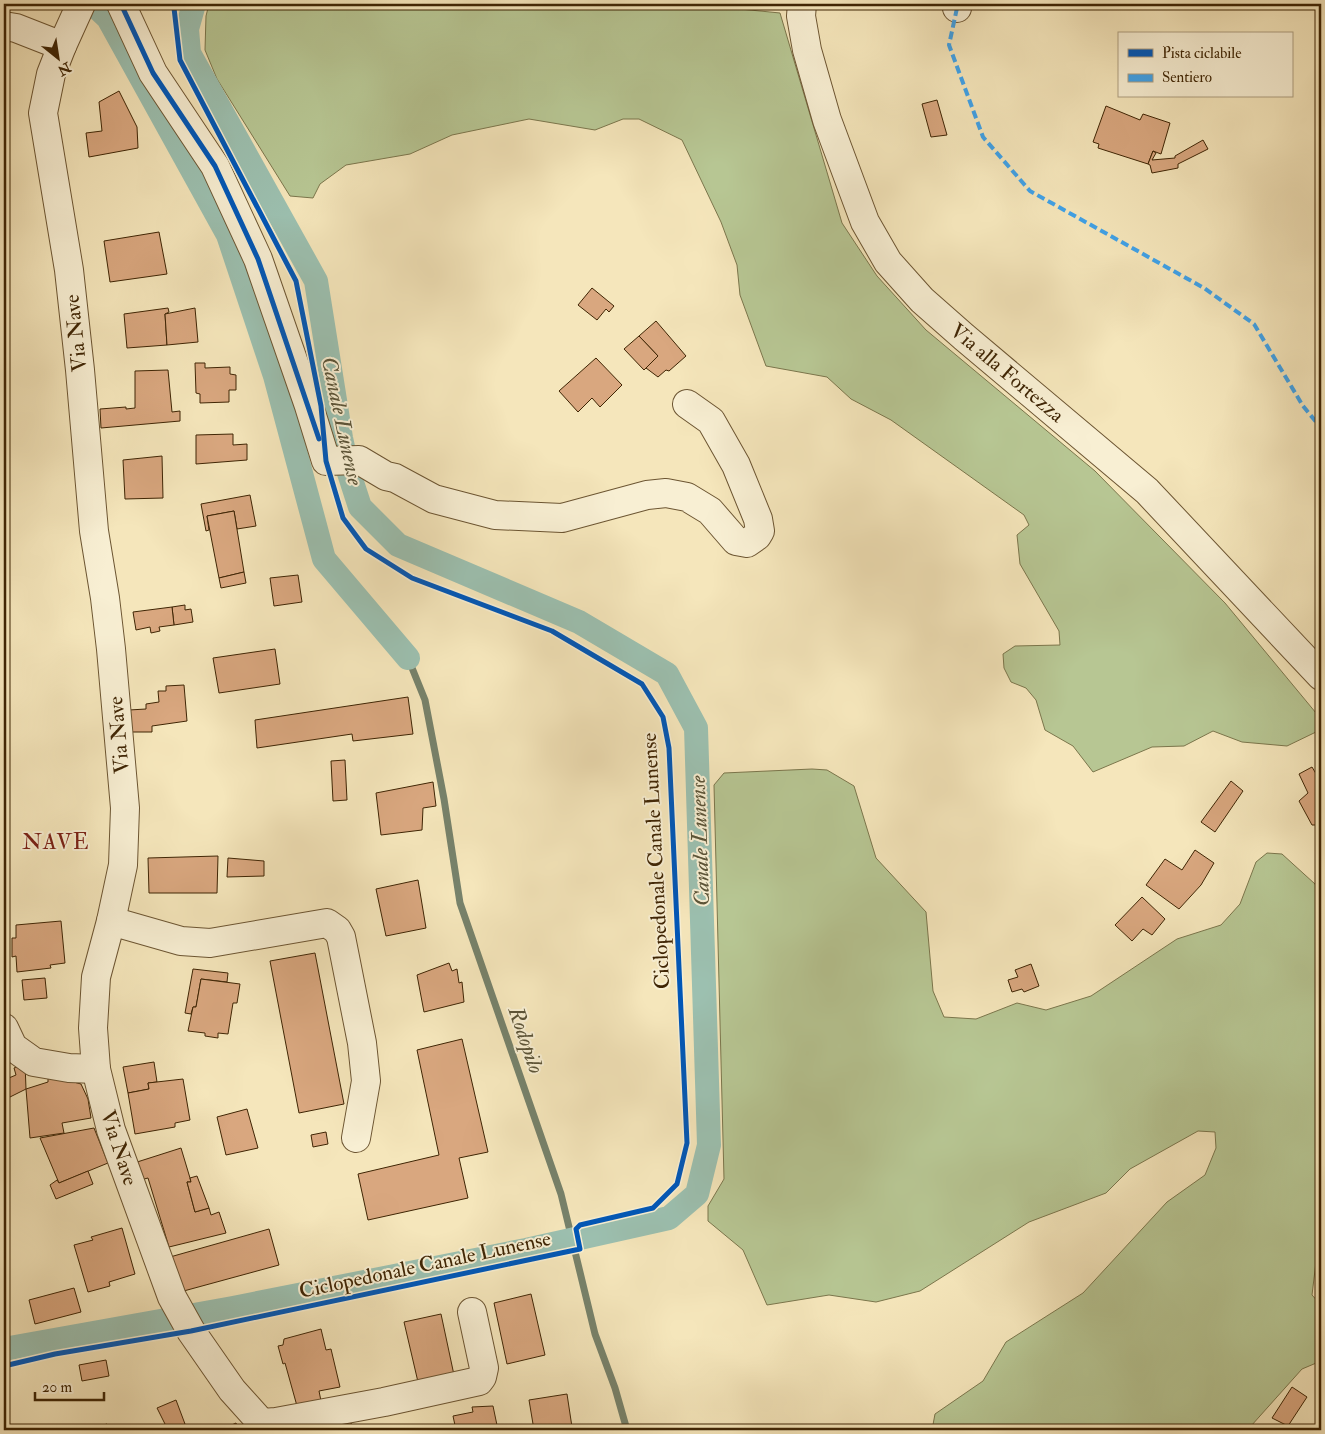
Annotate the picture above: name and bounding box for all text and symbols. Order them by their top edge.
north arrow [32,32,82,82]
legend [1118,32,1292,98]
text: Pista ciclabile [1162,44,1241,63]
text: N [54,58,75,80]
text: Sentiero [1162,68,1212,87]
street label: Via Nave [58,293,93,373]
street label: Via alla Fortezza [944,317,1070,429]
water label: Canale Lunense [315,354,369,489]
street label: Via Nave [102,695,136,775]
street label: Ciclopedonale Canale Lunense [636,732,676,990]
water label: Canale Lunense [684,774,716,907]
district label: NAVE [22,828,90,856]
water label: Rodopilo [501,1002,551,1077]
street label: Via Nave [94,1107,144,1189]
street label: Ciclopedonale Canale Lunense [297,1225,554,1305]
scale bar [35,1369,104,1401]
text: 20 m [42,1378,72,1397]

